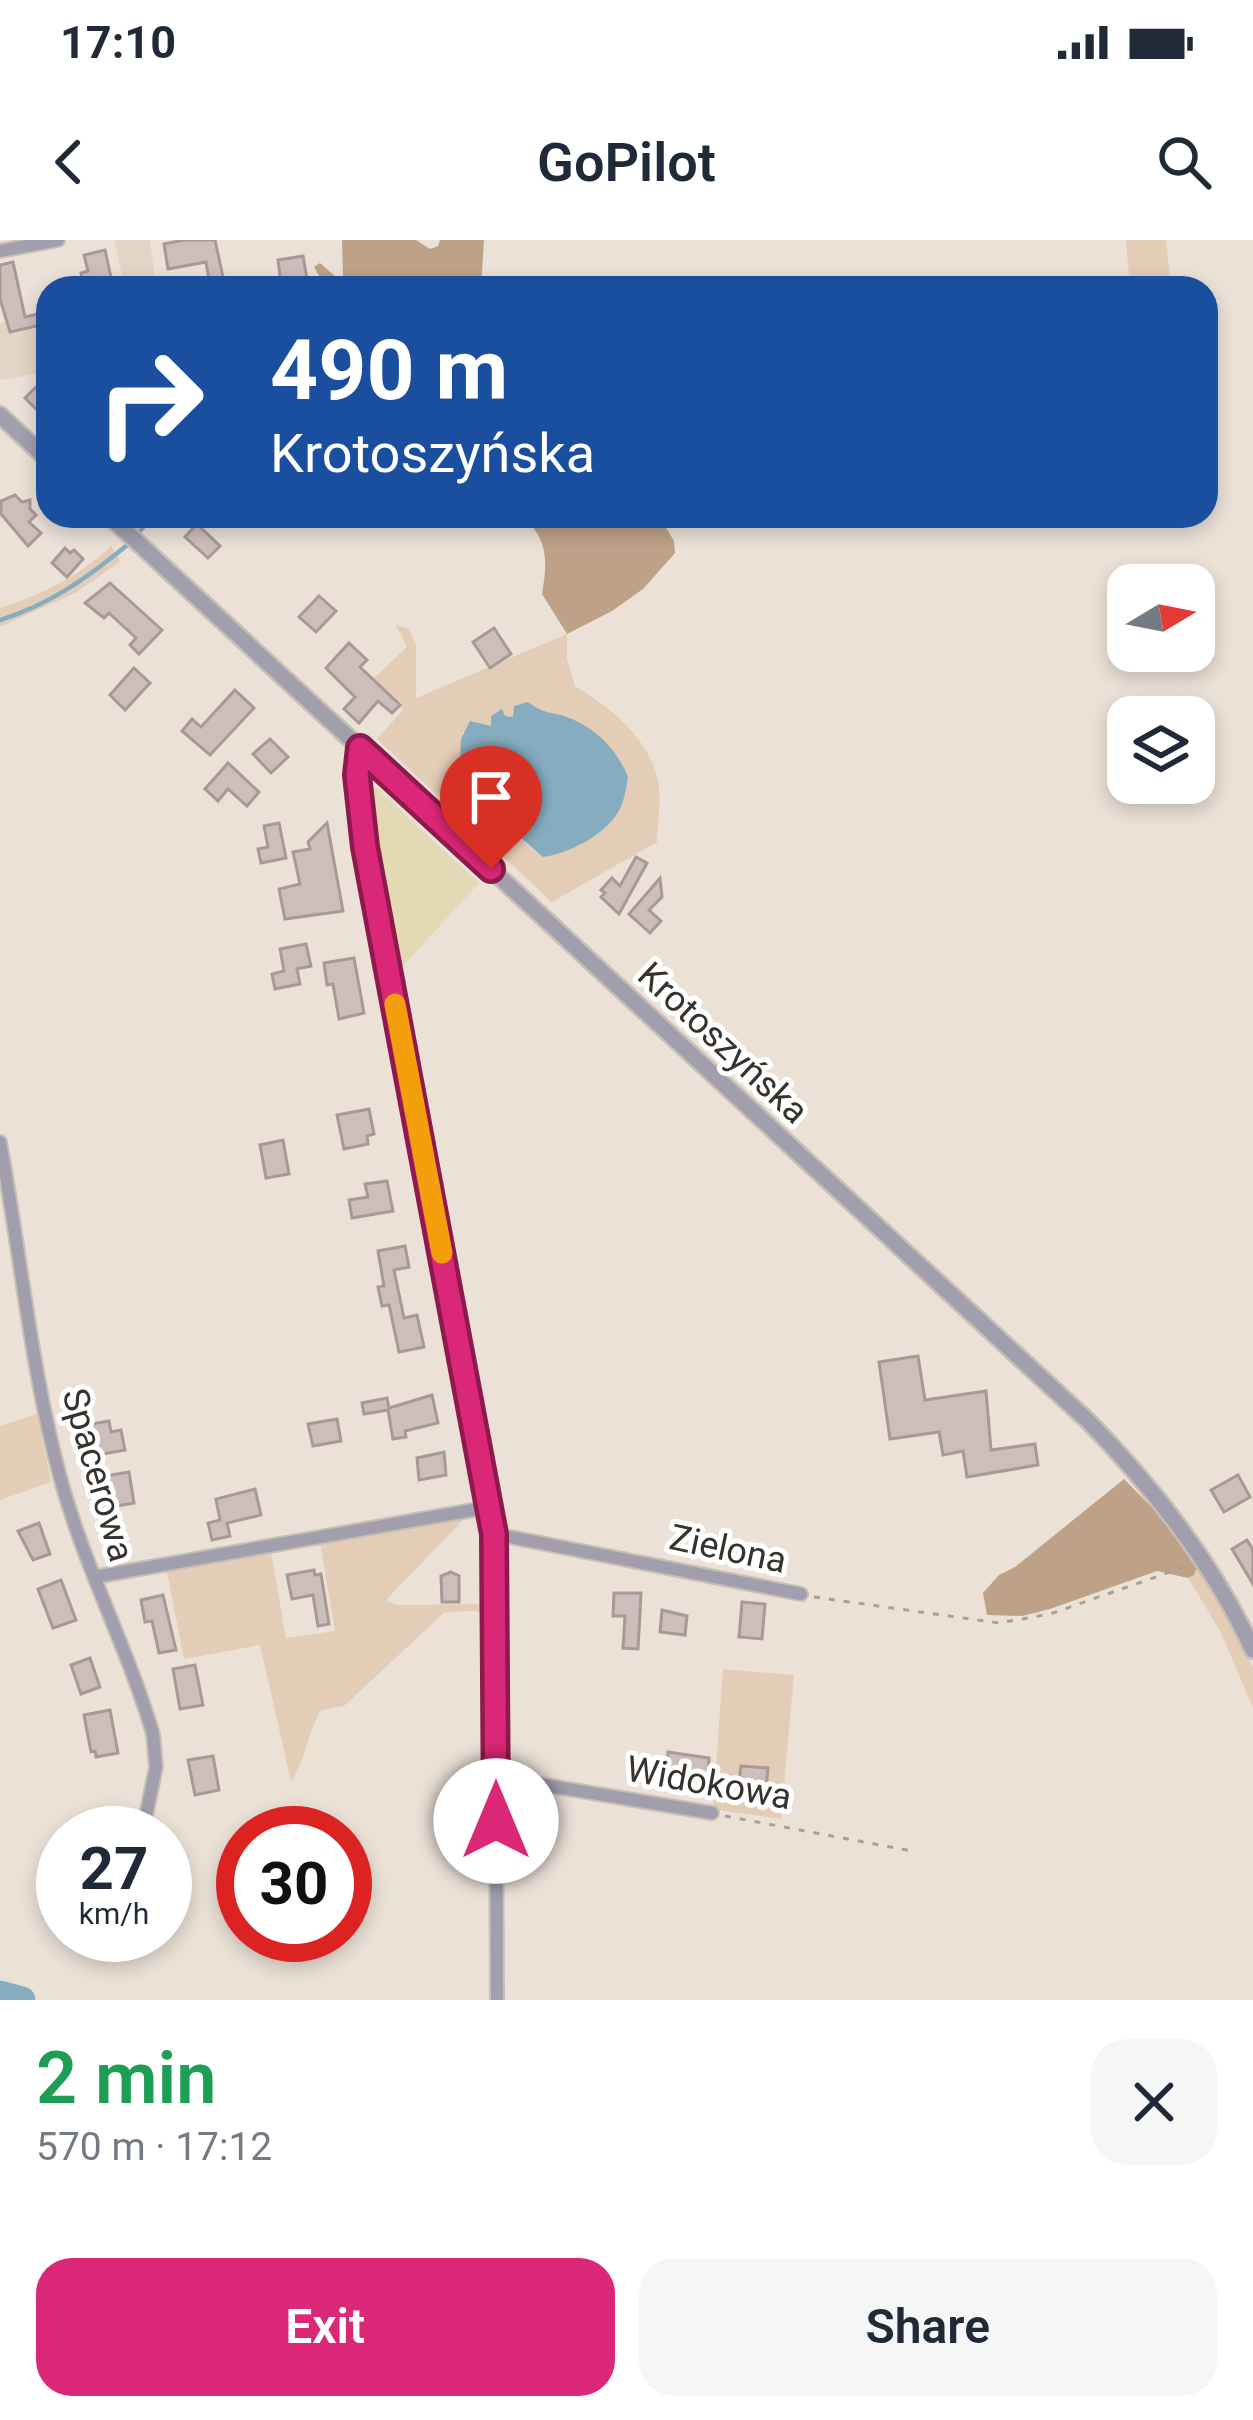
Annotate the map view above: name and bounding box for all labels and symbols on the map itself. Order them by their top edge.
north arrow [1107,564,1215,672]
pin [440,746,542,869]
street label: Krotoszyńska [629,954,817,1132]
street label: Spacerowa [53,1384,143,1566]
street label: Zielona [666,1516,790,1582]
street label: Widokowa [623,1748,795,1818]
position arrow [433,1758,559,1884]
speed limit sign: 30 [216,1806,372,1962]

